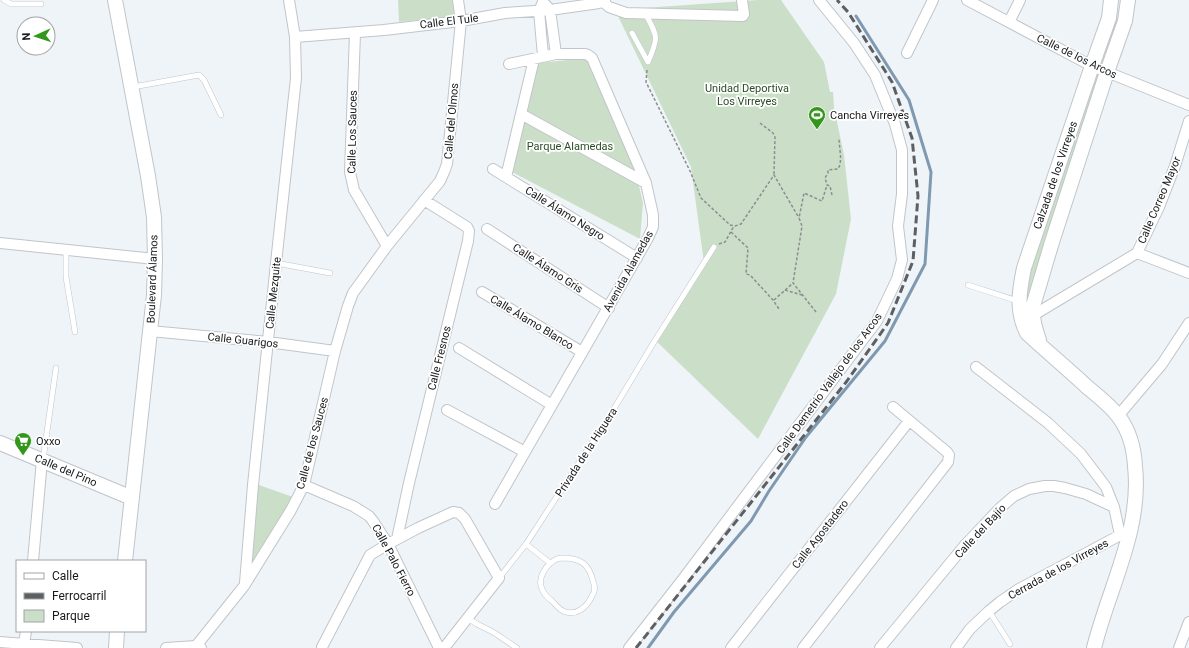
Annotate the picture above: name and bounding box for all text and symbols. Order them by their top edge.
street label: Calle El Tule [419,11,479,32]
north arrow [16,16,56,56]
street label: Calle de los Arcos [1035,31,1119,82]
text: N [20,32,33,41]
street label: Calle del Olmos [442,82,461,160]
park label: Unidad Deportiva Los Virreyes [705,82,789,108]
street label: Calle Los Sauces [345,90,360,174]
sports icon: Cancha Virreyes [807,105,827,130]
place label: Cancha Virreyes [830,109,910,122]
street label: Calzada de los Virreyes [1031,119,1080,231]
park label: Parque Alamedas [527,140,614,153]
street label: Calle Correo Mayor [1135,154,1184,246]
street label: Calle Álamo Negro [523,184,607,243]
street label: Avenida Alamedas [601,228,656,314]
street label: Boulevard Álamos [144,234,161,324]
street label: Calle Álamo Gris [510,241,586,296]
street label: Calle Mezquite [263,256,284,330]
street label: Calle Álamo Blanco [488,292,576,353]
street label: Calle Demetrio Vallejo de los Arcos [774,310,885,456]
street label: Calle Fresnos [425,324,454,392]
street label: Calle Guarigos [207,330,279,351]
street label: Calle de los Sauces [294,395,331,491]
street label: Privada de la Higuera [553,405,620,499]
supermarket icon: Oxxo [13,431,33,456]
place label: Oxxo [36,435,61,448]
street label: Calle del Pino [33,451,99,489]
street label: Calle Agostadero [789,497,851,571]
street label: Calle del Bajío [952,502,1009,561]
street label: Calle Palo Fierro [369,522,418,599]
street label: Cerrada de los Virreyes [1006,536,1111,602]
legend [16,560,146,632]
text: Calle [52,569,79,583]
text: Ferrocarril [52,589,107,603]
text: Parque [52,609,90,623]

